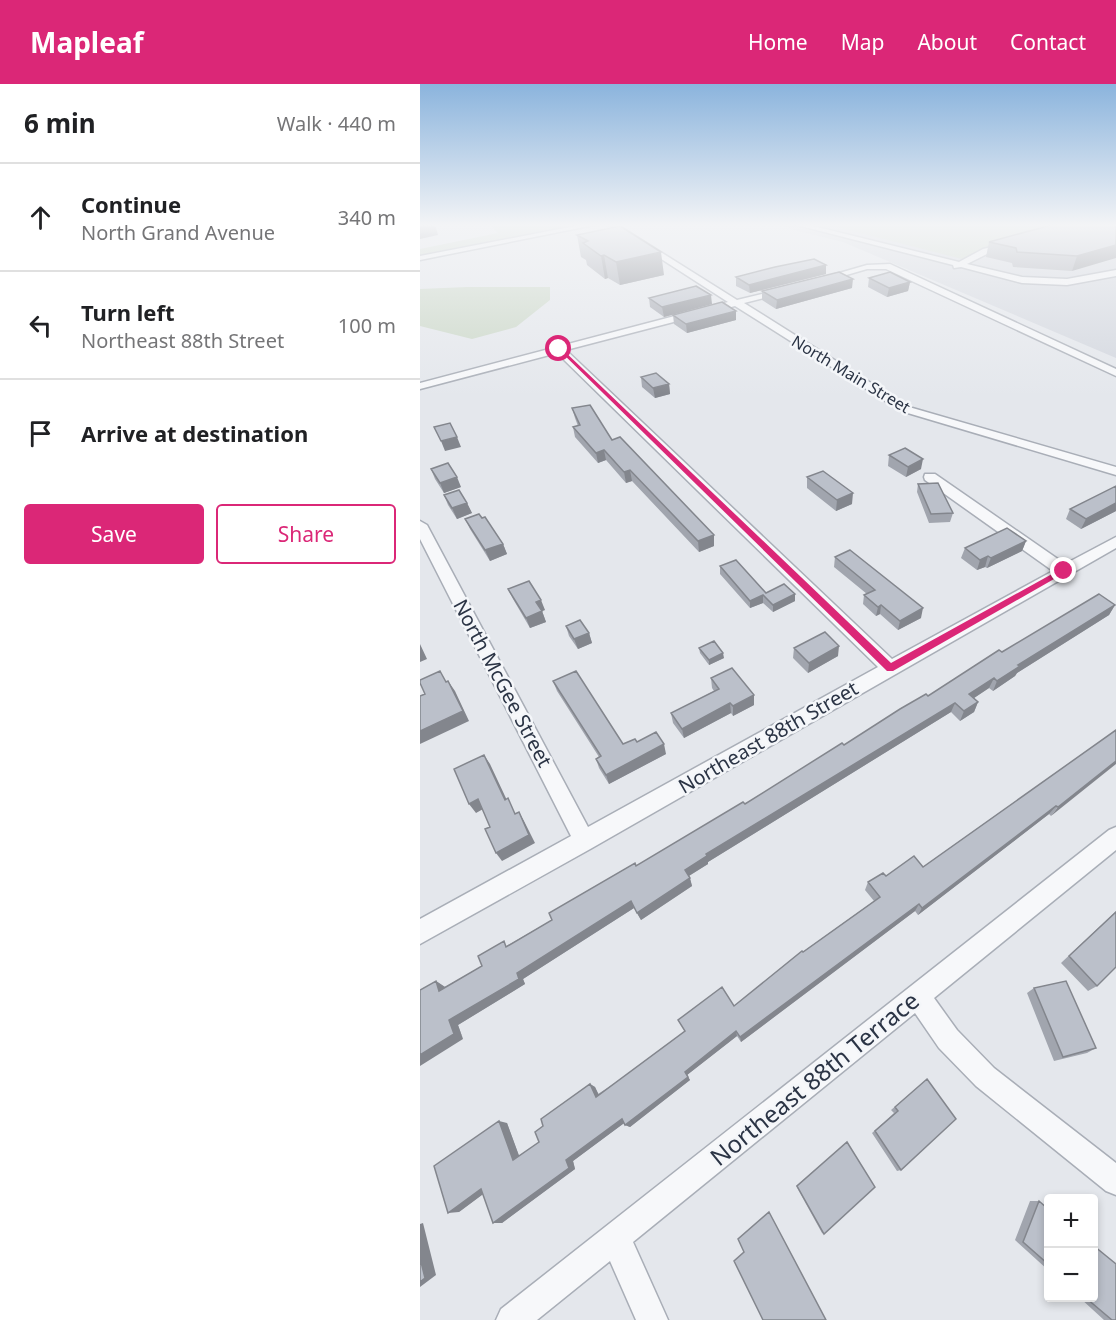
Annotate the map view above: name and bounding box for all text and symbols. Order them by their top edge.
text: Mapleaf [30,23,144,61]
text: Home [748,28,808,56]
text: Map [841,28,884,56]
text: About [917,28,977,56]
text: Contact [1010,28,1086,56]
text: 6 min [24,105,96,141]
text: Walk · 440 m [277,110,396,137]
text: Continue [81,189,181,219]
icon: ahead [24,201,57,234]
text: 340 m [338,204,396,231]
text: North Grand Avenue [81,219,275,246]
text: Turn left [81,297,175,327]
icon: left [24,309,57,342]
text: 100 m [338,312,396,339]
text: Northeast 88th Street [81,327,284,354]
street label: North Main Street [788,330,915,418]
route start [545,335,571,361]
icon: arrive [24,417,57,450]
text: Arrive at destination [81,418,308,448]
button: Save [24,504,204,564]
button: Share [216,504,396,564]
route end [1050,557,1076,583]
street label: North McGee Street [447,594,559,772]
street label: Northeast 88th Street [673,675,863,799]
street label: Northeast 88th Terrace [703,983,925,1173]
map controls [1044,1194,1098,1302]
button: + [1044,1194,1098,1248]
button: − [1044,1248,1098,1302]

